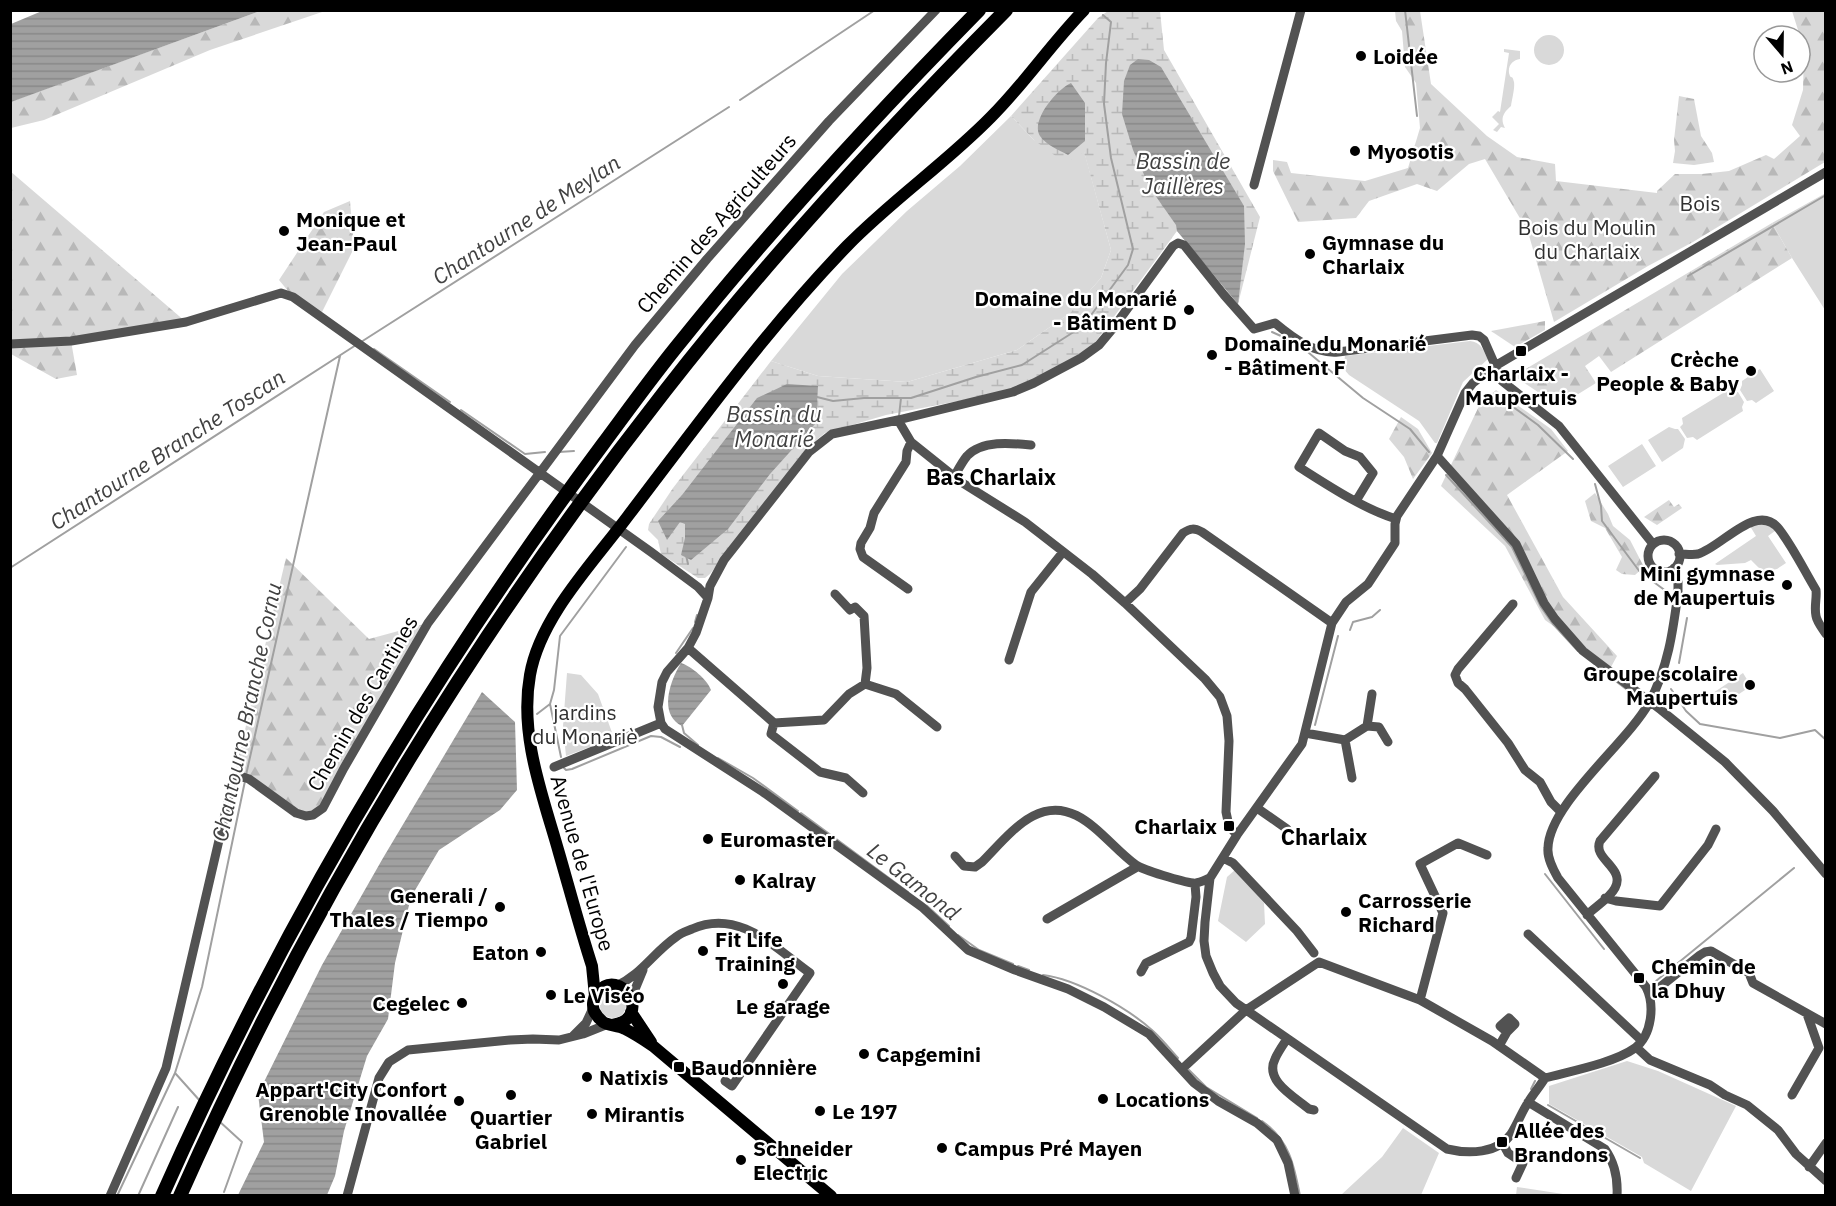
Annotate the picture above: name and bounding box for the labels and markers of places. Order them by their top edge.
place label: Loidée [1373,42,1438,70]
marker: Loidée [1354,49,1368,63]
place label: Myosotis [1367,137,1454,165]
marker: Myosotis [1348,144,1362,158]
place label: Monique et Jean-Paul [296,205,405,257]
marker: Monique et Jean-Paul [277,224,291,238]
place label: Gymnase du Charlaix [1322,228,1444,280]
marker: Gymnase du Charlaix [1303,247,1317,261]
place label: Domaine du Monarié - Bâtiment D [974,284,1177,336]
marker: Domaine du Monarié - Bâtiment D [1182,303,1196,317]
place label: Domaine du Monarié - Bâtiment F [1224,329,1427,381]
marker: Charlaix - Maupertuis [1514,344,1528,358]
place label: Crèche People & Baby [1596,345,1740,397]
marker: Domaine du Monarié - Bâtiment F [1205,348,1219,362]
place label: Charlaix - Maupertuis [1465,359,1577,411]
marker: Crèche People & Baby [1744,364,1758,378]
place label: Mini gymnase de Maupertuis [1634,559,1775,611]
marker: Mini gymnase de Maupertuis [1780,578,1794,592]
place label: Groupe scolaire Maupertuis [1583,659,1738,711]
marker: Groupe scolaire Maupertuis [1743,678,1757,692]
place label: Charlaix [1134,812,1217,840]
marker: Charlaix [1222,819,1236,833]
place label: Euromaster [720,825,835,853]
marker: Euromaster [701,832,715,846]
place label: Kalray [752,866,817,894]
marker: Kalray [733,873,747,887]
place label: Generali / Thales / Tiempo [329,881,488,933]
place label: Carrosserie Richard [1358,886,1472,938]
marker: Generali / Thales / Tiempo [493,900,507,914]
marker: Carrosserie Richard [1339,905,1353,919]
place label: Fit Life Training [715,925,796,977]
place label: Eaton [472,938,529,966]
marker: Fit Life Training [696,944,710,958]
marker: Eaton [534,945,548,959]
place label: Chemin de la Dhuy [1651,952,1756,1004]
marker: Chemin de la Dhuy [1632,971,1646,985]
marker: Le garage [776,977,790,991]
place label: Le Viséo [563,981,645,1009]
marker: Le Viséo [544,988,558,1002]
place label: Cegelec [372,989,450,1017]
place label: Le garage [736,992,830,1020]
marker: Cegelec [455,996,469,1010]
place label: Capgemini [876,1040,981,1068]
marker: Capgemini [857,1047,871,1061]
place label: Baudonnière [691,1053,817,1081]
marker: Baudonnière [672,1060,686,1074]
place label: Natixis [599,1063,668,1091]
marker: Natixis [580,1070,594,1084]
place label: Appart'City Confort Grenoble Inovallée [255,1075,447,1127]
place label: Locations [1115,1085,1209,1113]
marker: Quartier Gabriel [504,1088,518,1102]
marker: Locations [1096,1092,1110,1106]
marker: Appart'City Confort Grenoble Inovallée [452,1094,466,1108]
place label: Le 197 [832,1097,897,1125]
place label: Mirantis [604,1100,685,1128]
place label: Quartier Gabriel [470,1103,553,1155]
marker: Le 197 [813,1104,827,1118]
marker: Mirantis [585,1107,599,1121]
place label: Allée des Brandons [1514,1116,1608,1168]
place label: Schneider Electric [753,1134,853,1186]
place label: Campus Pré Mayen [954,1134,1142,1162]
marker: Allée des Brandons [1495,1135,1509,1149]
marker: Campus Pré Mayen [935,1141,949,1155]
marker: Schneider Electric [734,1153,748,1167]

